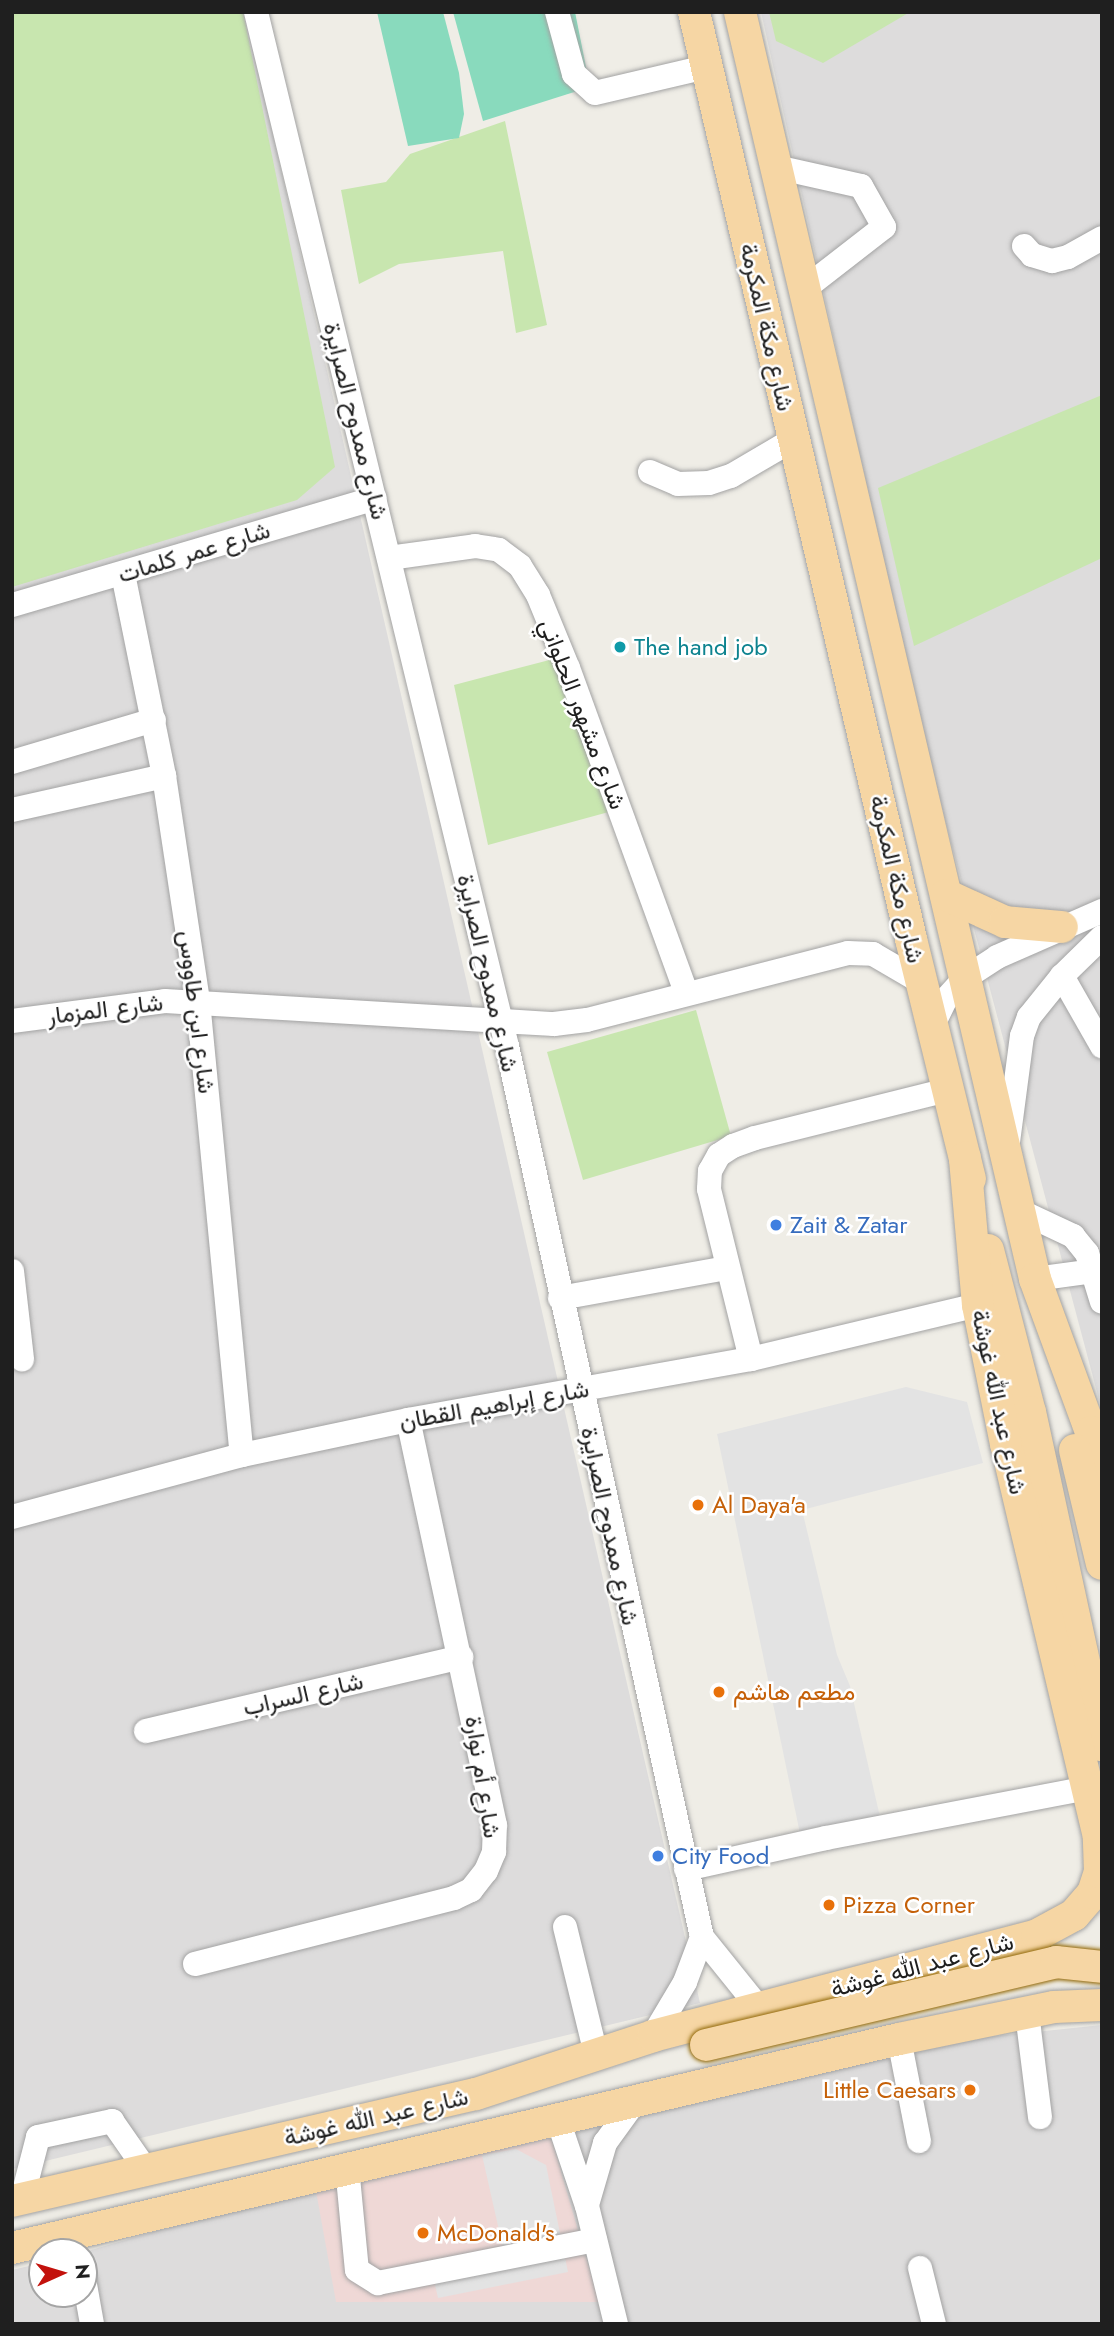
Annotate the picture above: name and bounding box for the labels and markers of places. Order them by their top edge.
place label: The hand job [634,633,768,661]
marker: The hand job [612,639,628,655]
place label: Zait & Zatar [790,1211,907,1239]
marker: Zait & Zatar [768,1217,784,1233]
place label: Al Daya'a [712,1491,806,1519]
marker: Al Daya'a [690,1497,706,1513]
place label: مطعم هاشم [733,1678,855,1706]
marker: مطعم هاشم [711,1684,727,1700]
place label: City Food [672,1842,769,1870]
marker: City Food [650,1848,666,1864]
place label: Pizza Corner [843,1891,975,1919]
marker: Pizza Corner [821,1897,837,1913]
place label: Little Caesars [823,2076,956,2104]
marker: Little Caesars [962,2082,978,2098]
place label: McDonald's [437,2219,555,2247]
marker: McDonald's [415,2225,431,2241]

